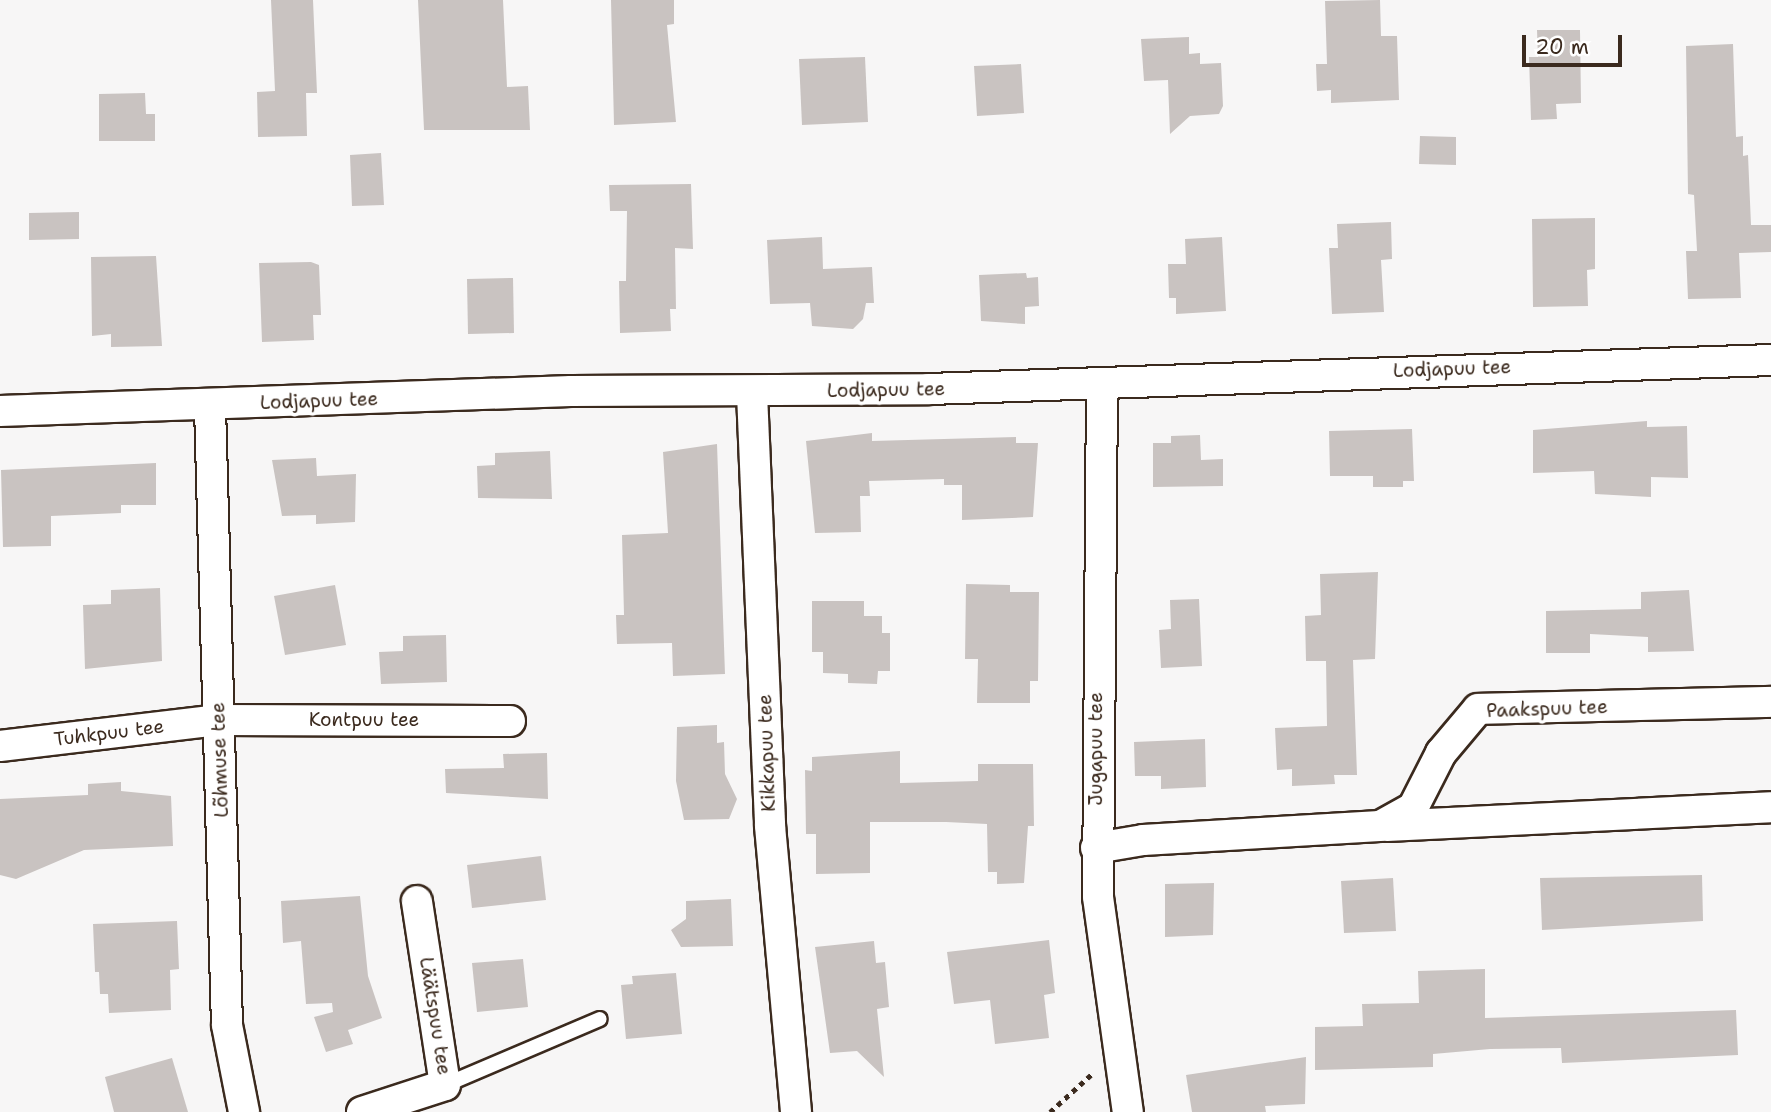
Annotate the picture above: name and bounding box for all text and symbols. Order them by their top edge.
scale bar [1526,21,1626,65]
text: 20 m [1535,33,1589,61]
street label: Lodjapuu tee [1392,356,1512,382]
street label: Lodjapuu tee [827,378,945,402]
street label: Lodjapuu tee [259,388,379,414]
street label: Jugapuu tee [1085,692,1107,806]
street label: Kikkapuu tee [754,694,780,812]
street label: Paakspuu tee [1486,695,1608,723]
street label: Lõhmuse tee [207,702,233,818]
street label: Kontpuu tee [309,709,419,731]
street label: Tuhkpuu tee [53,715,165,751]
street label: Läätspuu tee [414,955,456,1077]

